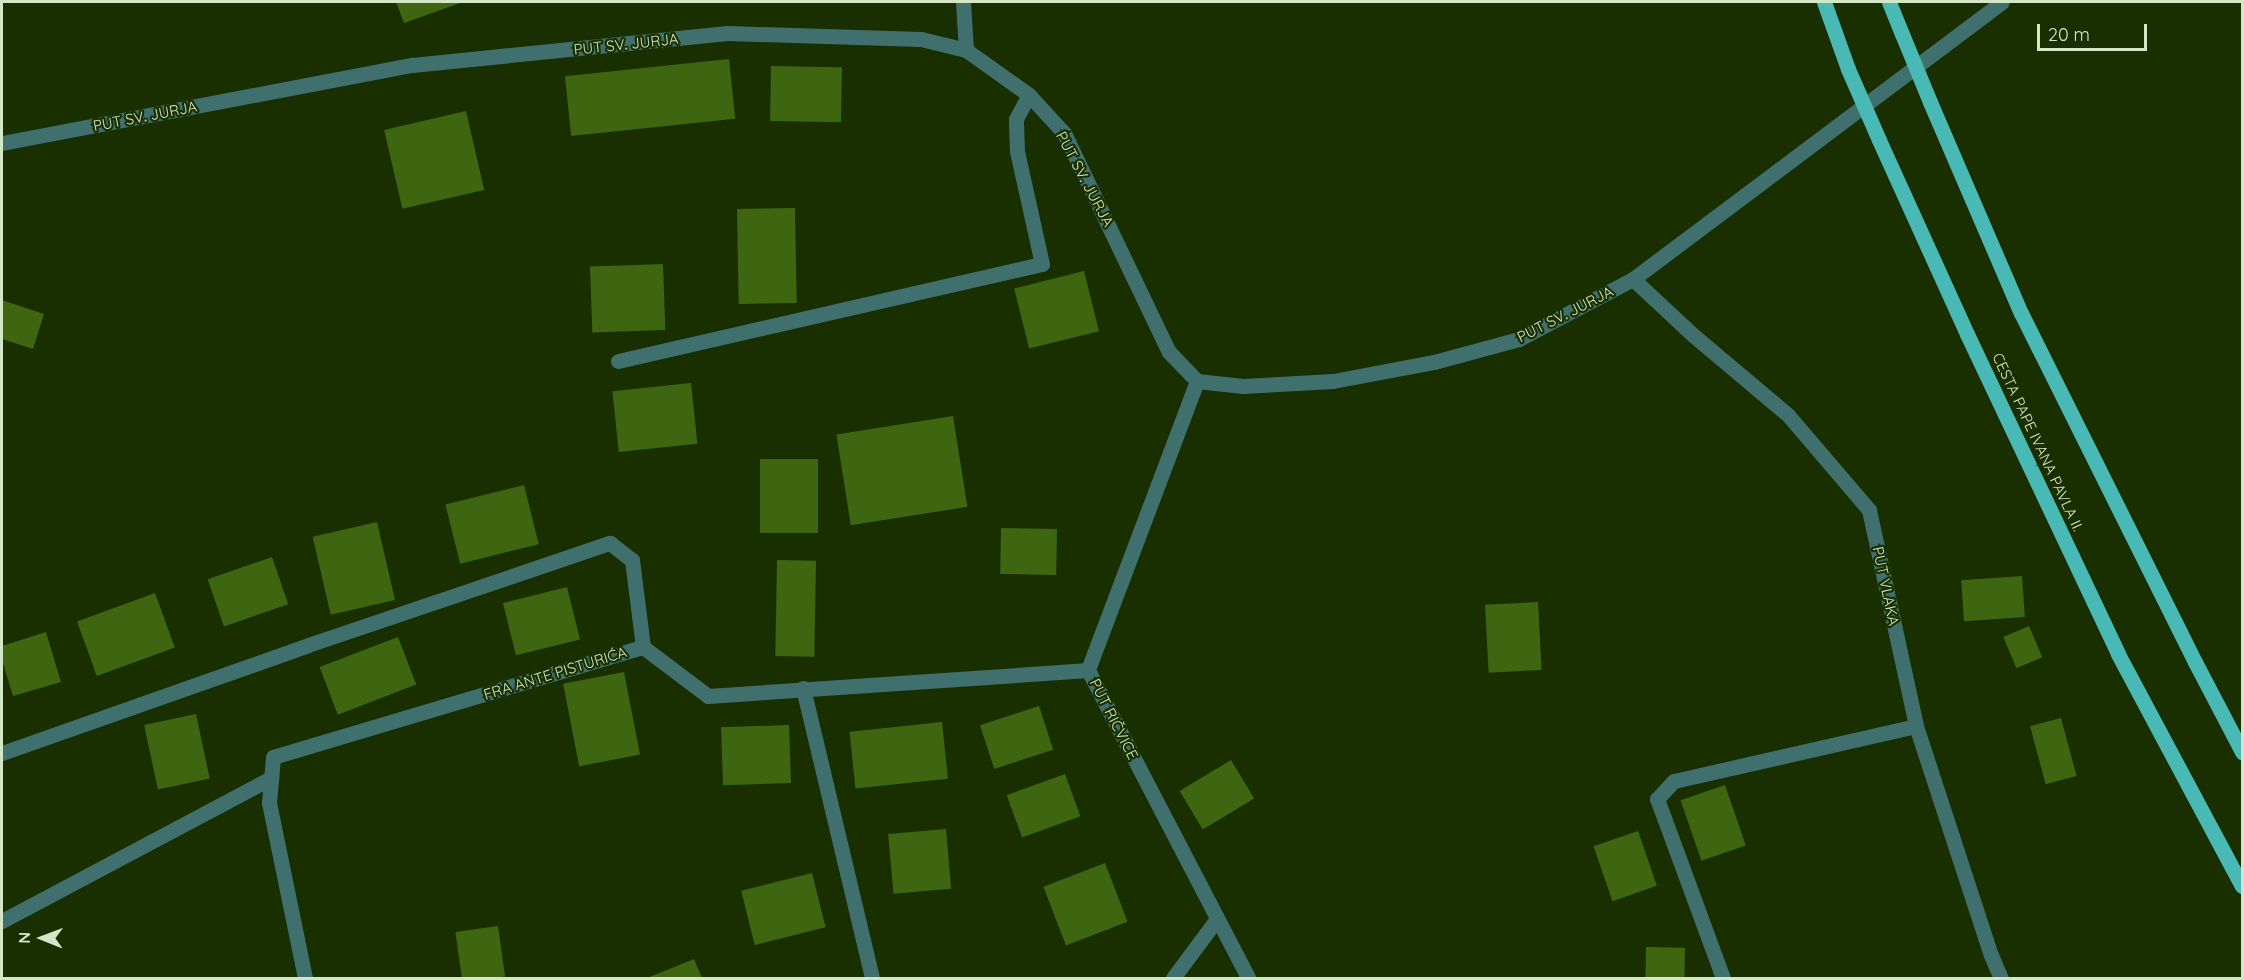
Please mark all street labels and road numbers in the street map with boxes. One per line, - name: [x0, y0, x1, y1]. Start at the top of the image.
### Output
- street label: PUT SV. JURJA: [573, 30, 679, 58]
- street label: PUT SV. JURJA: [92, 97, 198, 135]
- street label: PUT SV. JURJA: [1052, 128, 1118, 230]
- street label: PUT SV. JURJA: [1514, 282, 1616, 346]
- street label: CESTA PAPE IVANA PAVLA II.: [1989, 350, 2087, 534]
- street label: PUT VLAKA: [1869, 545, 1903, 627]
- street label: FRA ANTE PISTURIĆA: [481, 643, 629, 703]
- street label: PUT RIČVICE: [1086, 676, 1142, 762]

